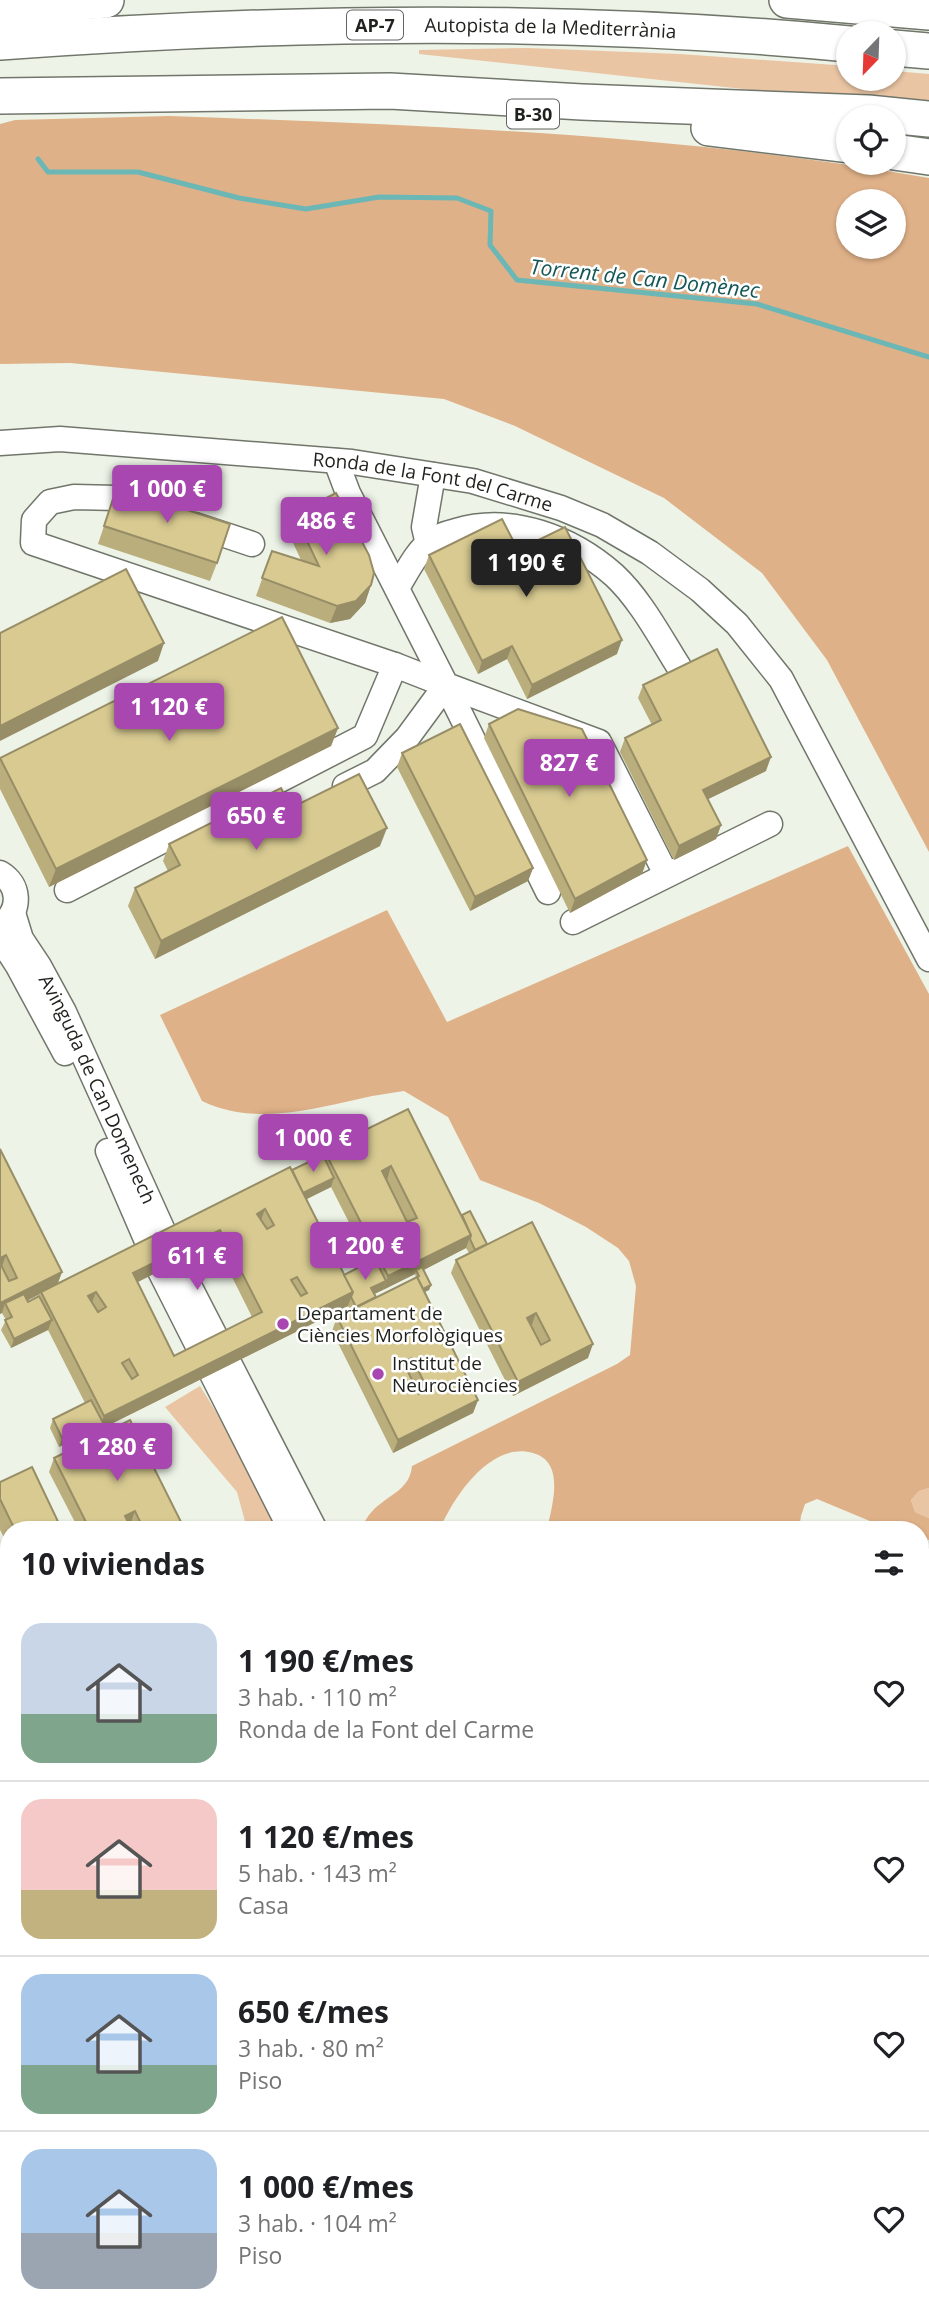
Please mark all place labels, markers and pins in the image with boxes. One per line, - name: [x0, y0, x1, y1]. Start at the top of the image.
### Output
- pin: 1 000 €: [102, 466, 232, 525]
- pin: 486 €: [277, 498, 375, 557]
- pin: 1 190 €: [461, 540, 591, 599]
- pin: 1 120 €: [104, 684, 234, 743]
- pin: 827 €: [520, 740, 618, 799]
- pin: 650 €: [207, 792, 305, 852]
- pin: 1 000 €: [248, 1114, 378, 1174]
- pin: 1 200 €: [300, 1222, 430, 1282]
- pin: 611 €: [148, 1232, 246, 1292]
- place label: Departament de Ciències Morfològiques: [297, 1300, 503, 1348]
- marker: Departament de Ciències Morfològiques: [275, 1316, 291, 1332]
- place label: Institut de Neurociències: [392, 1350, 518, 1398]
- marker: Institut de Neurociències: [370, 1366, 386, 1382]
- pin: 1 280 €: [52, 1424, 182, 1483]

